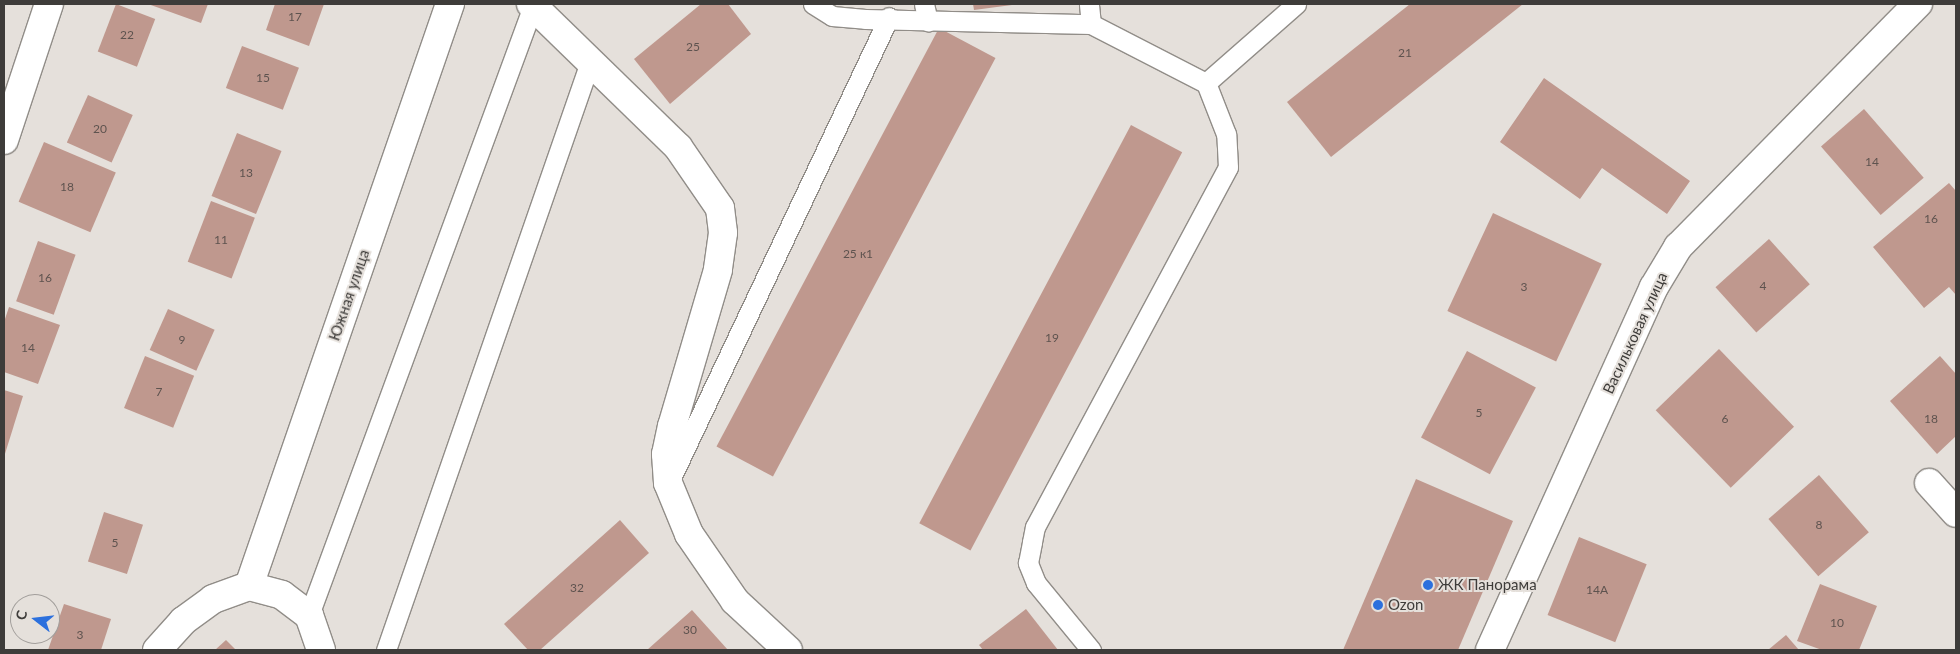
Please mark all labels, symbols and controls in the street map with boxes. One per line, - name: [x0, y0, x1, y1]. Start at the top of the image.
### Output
- house number: 17: [288, 10, 302, 24]
- house number: 22: [120, 28, 134, 42]
- house number: 25: [686, 40, 700, 54]
- house number: 21: [1398, 46, 1412, 60]
- house number: 15: [256, 71, 270, 85]
- house number: 20: [93, 122, 107, 136]
- house number: 14: [1865, 155, 1879, 169]
- house number: 13: [239, 166, 253, 180]
- house number: 18: [60, 180, 74, 194]
- house number: 16: [1924, 212, 1938, 226]
- house number: 11: [214, 233, 228, 247]
- street label: Южная улица: [325, 247, 373, 343]
- house number: 25 к1: [843, 247, 873, 261]
- street label: Васильковая улица: [1599, 269, 1671, 397]
- house number: 16: [38, 271, 52, 285]
- house number: 4: [1760, 279, 1766, 293]
- house number: 3: [1521, 280, 1527, 294]
- house number: 19: [1045, 331, 1059, 345]
- house number: 9: [179, 333, 185, 347]
- house number: 14: [21, 341, 35, 355]
- house number: 7: [156, 385, 162, 399]
- house number: 5: [1476, 406, 1482, 420]
- house number: 6: [1722, 412, 1728, 426]
- house number: 18: [1924, 412, 1938, 426]
- house number: 8: [1816, 518, 1822, 532]
- house number: 5: [112, 536, 118, 550]
- place label: ЖК Панорама: [1438, 576, 1537, 594]
- marker: ЖК Панорама: [1422, 579, 1434, 591]
- house number: 32: [570, 581, 584, 595]
- house number: 14А: [1586, 583, 1608, 597]
- north arrow: [10, 594, 60, 644]
- place label: Ozon: [1388, 596, 1423, 614]
- marker: Ozon: [1372, 599, 1384, 611]
- text: С: [12, 608, 31, 622]
- house number: 10: [1830, 616, 1844, 630]
- house number: 30: [683, 623, 697, 637]
- house number: 3: [77, 628, 83, 642]

